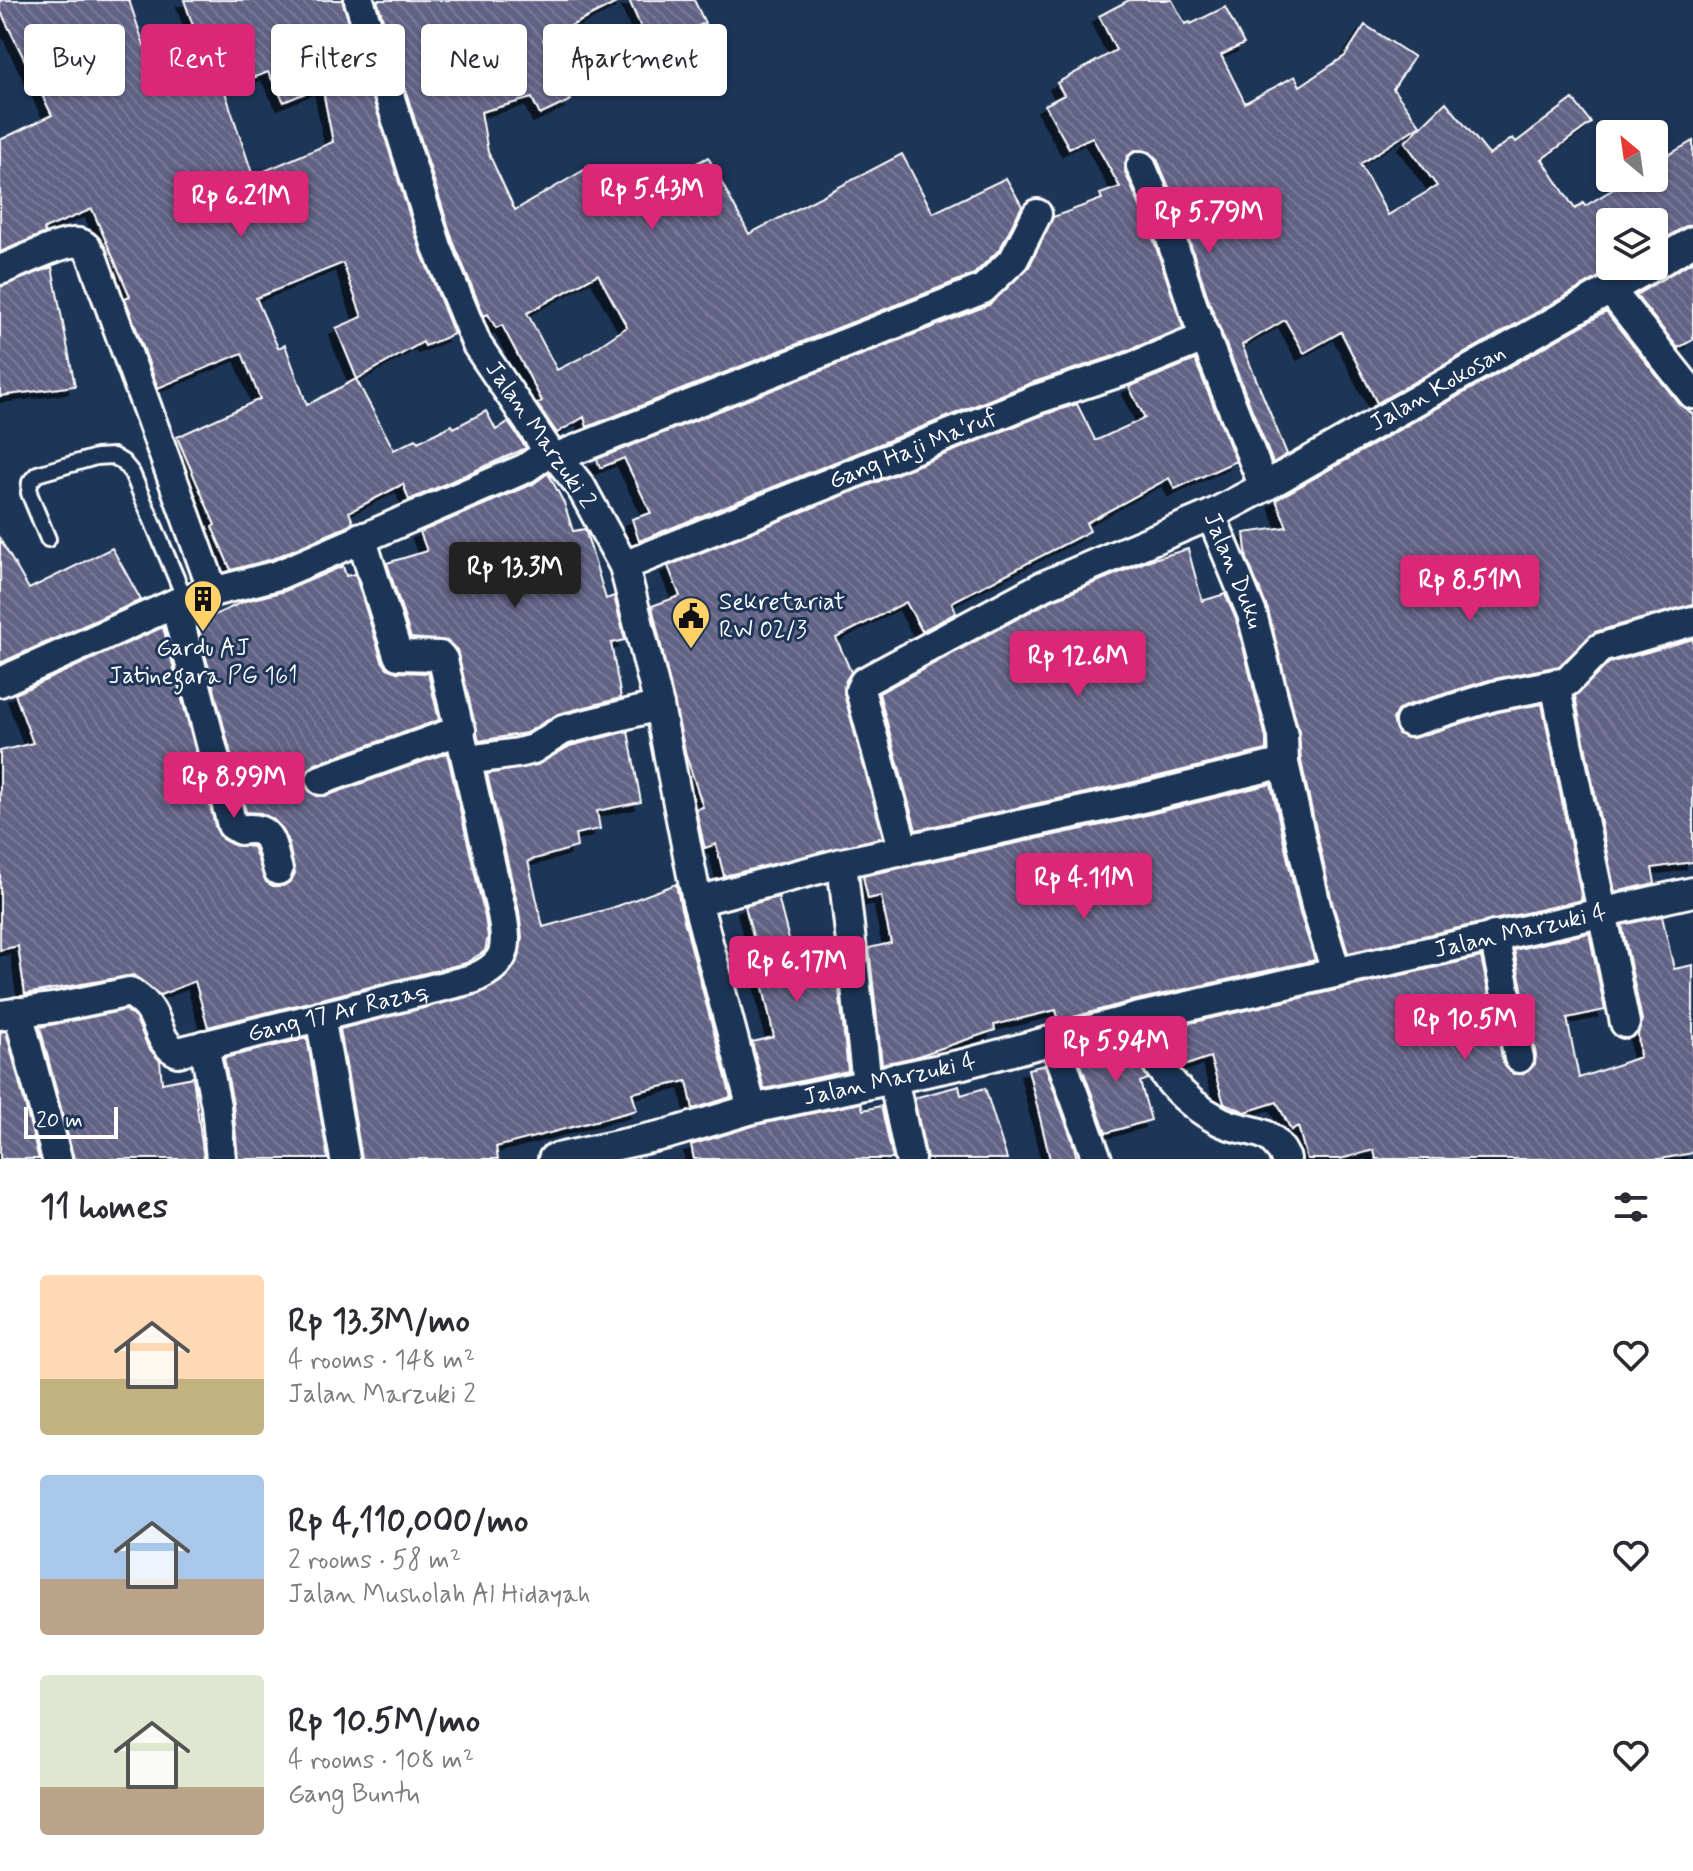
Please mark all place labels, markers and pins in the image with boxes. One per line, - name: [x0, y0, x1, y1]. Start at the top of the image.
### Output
- pin: Rp 5.43M: [569, 164, 735, 232]
- pin: Rp 6.21M: [158, 171, 324, 239]
- pin: Rp 5.79M: [1126, 187, 1292, 255]
- pin: Rp 13.3M: [432, 542, 598, 610]
- pin: Rp 8.51M: [1387, 555, 1553, 623]
- building icon: Gardu AJ Jatinegara PG 161: [182, 578, 224, 633]
- place label: Sekretariat RW 02/3: [719, 587, 845, 646]
- public building icon: Sekretariat RW 02/3: [670, 595, 712, 650]
- pin: Rp 12.6M: [995, 631, 1161, 699]
- place label: Gardu AJ Jatinegara PG 161: [108, 633, 298, 695]
- pin: Rp 8.99M: [151, 752, 317, 820]
- pin: Rp 4.11M: [1001, 853, 1167, 921]
- pin: Rp 6.17M: [714, 936, 880, 1004]
- pin: Rp 10.5M: [1382, 994, 1548, 1062]
- pin: Rp 5.94M: [1033, 1016, 1199, 1084]

